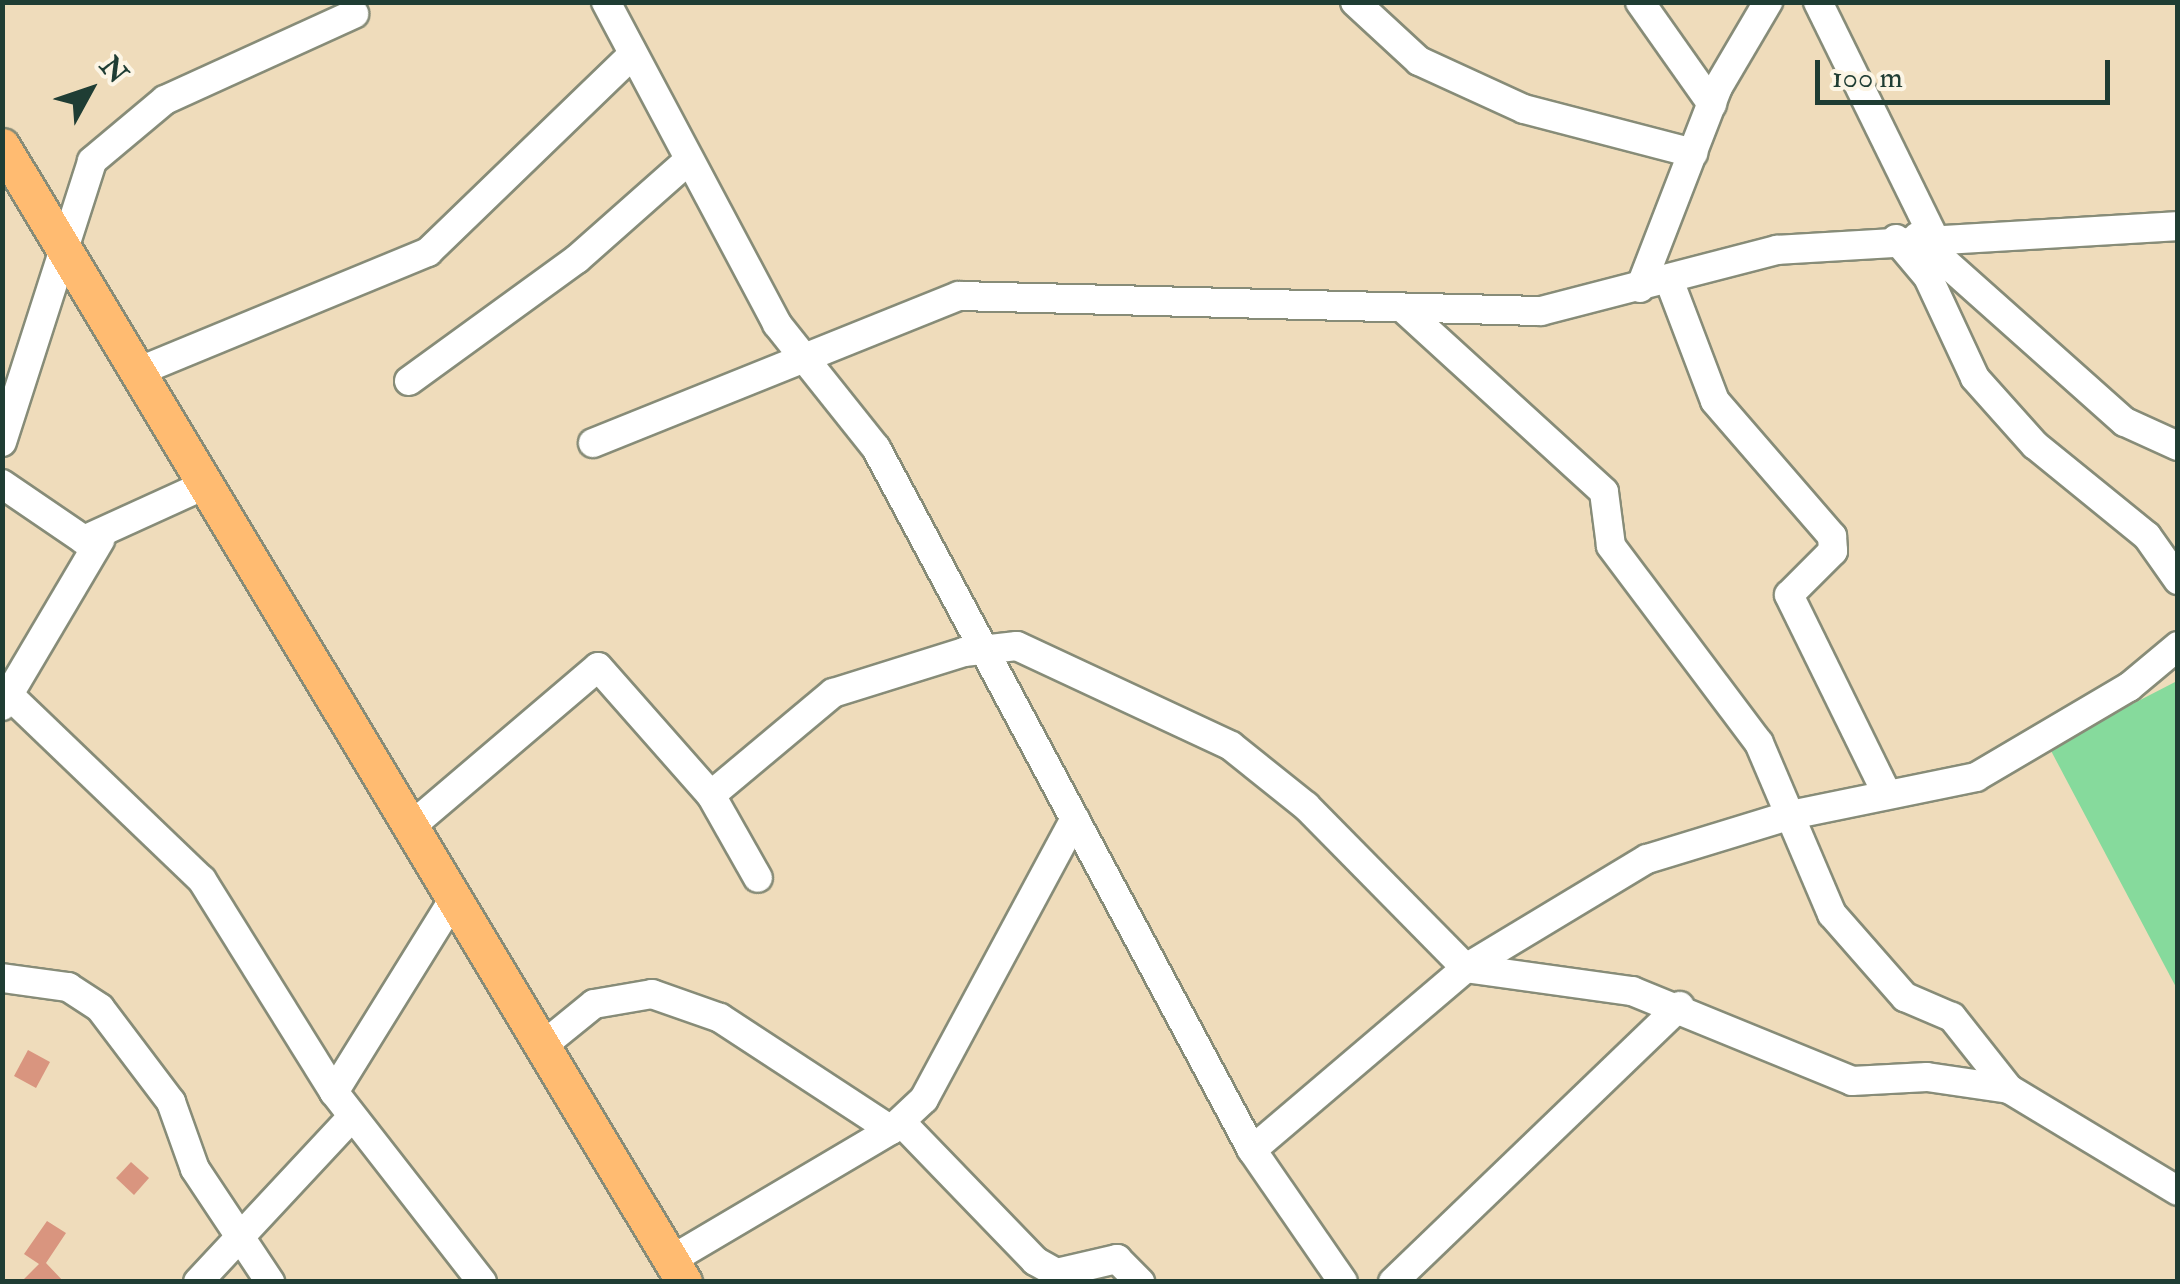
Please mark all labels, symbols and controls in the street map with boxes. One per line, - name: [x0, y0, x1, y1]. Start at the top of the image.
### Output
- north arrow: [40, 40, 140, 140]
- scale bar: [1820, 40, 2115, 102]
- text: N: [92, 50, 135, 91]
- text: 100 m: [1832, 59, 1903, 96]

